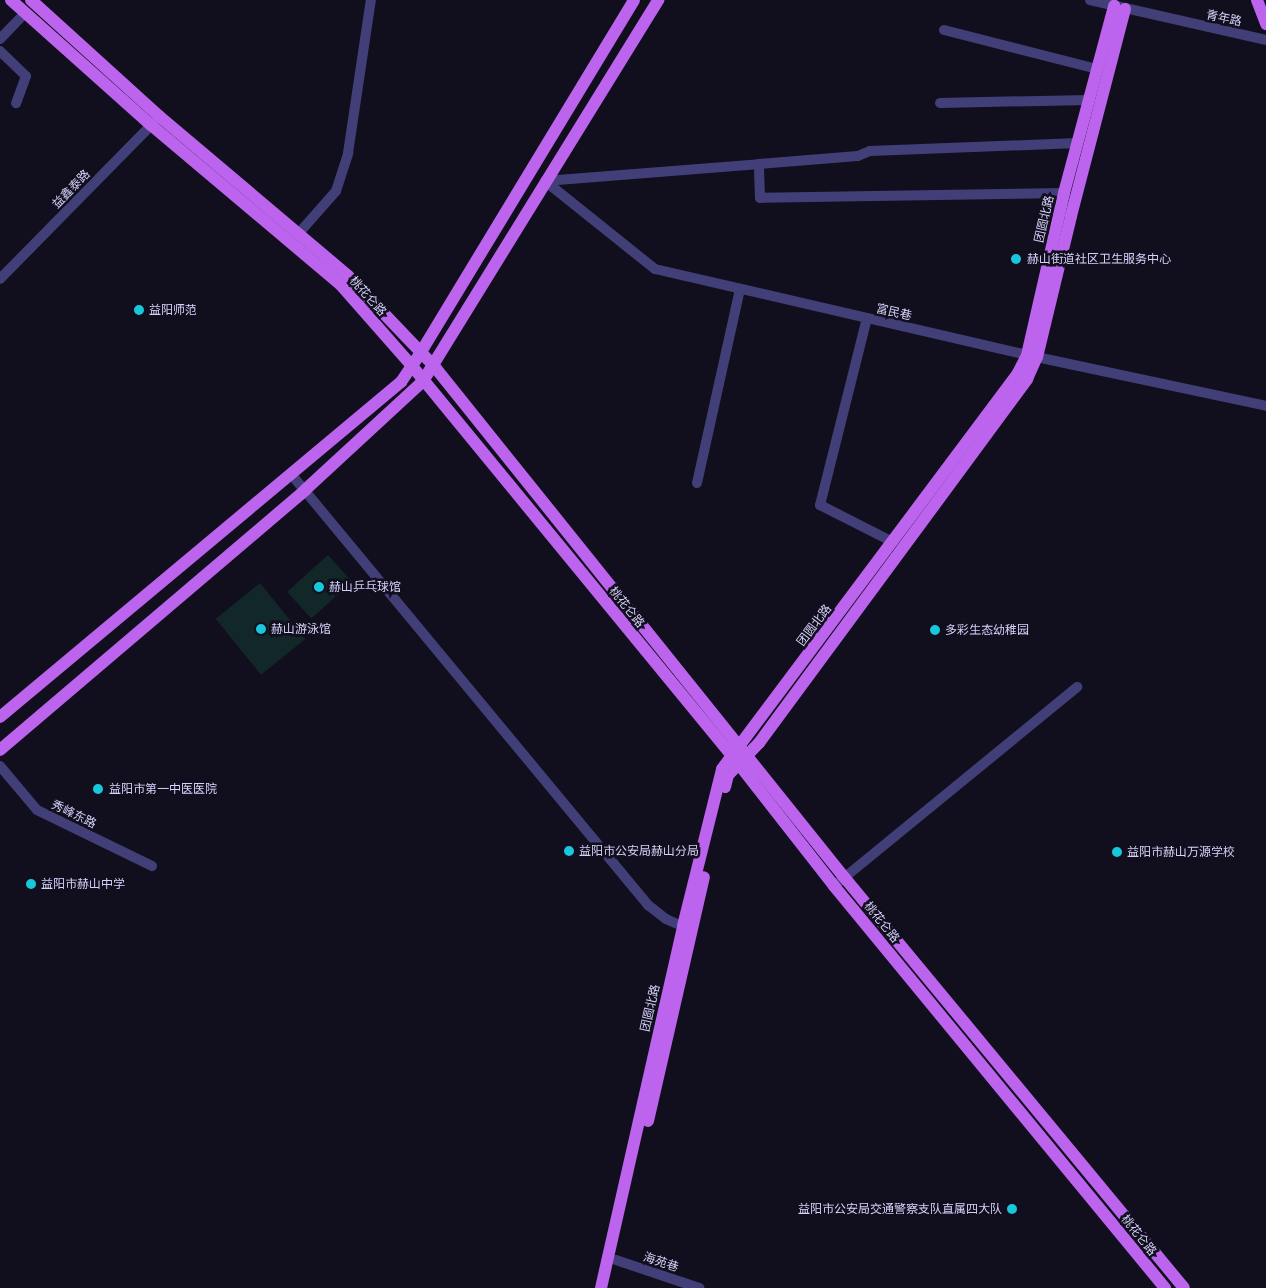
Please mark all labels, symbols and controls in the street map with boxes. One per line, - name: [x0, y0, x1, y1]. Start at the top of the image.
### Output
- street label: 青年路: [1205, 7, 1243, 29]
- street label: 益鑫泰路: [49, 167, 93, 211]
- street label: 团圆北路: [1032, 194, 1056, 244]
- marker: 赫山街道社区卫生服务中心: [1009, 252, 1023, 266]
- place label: 赫山街道社区卫生服务中心: [1027, 252, 1171, 266]
- street label: 桃花仑路: [347, 273, 389, 319]
- street label: 富民巷: [875, 301, 913, 323]
- place label: 益阳师范: [149, 303, 197, 317]
- marker: 益阳师范: [133, 304, 145, 316]
- place label: 赫山乒乓球馆: [329, 580, 401, 594]
- marker: 赫山乒乓球馆: [313, 581, 325, 593]
- street label: 桃花仑路: [606, 584, 648, 630]
- street label: 团圆北路: [794, 601, 834, 649]
- place label: 赫山游泳馆: [271, 622, 331, 636]
- marker: 赫山游泳馆: [255, 623, 267, 635]
- place label: 多彩生态幼稚园: [945, 623, 1029, 637]
- marker: 多彩生态幼稚园: [929, 624, 941, 636]
- marker: 益阳市第一中医医院: [91, 782, 105, 796]
- place label: 益阳市第一中医医院: [109, 782, 217, 796]
- street label: 秀峰东路: [49, 797, 99, 831]
- place label: 益阳市公安局赫山分局: [579, 844, 699, 858]
- marker: 益阳市公安局赫山分局: [563, 845, 575, 857]
- place label: 益阳市赫山万源学校: [1127, 845, 1235, 859]
- marker: 益阳市赫山万源学校: [1111, 846, 1123, 858]
- place label: 益阳市赫山中学: [41, 877, 125, 891]
- marker: 益阳市赫山中学: [25, 878, 37, 890]
- street label: 桃花仑路: [861, 899, 903, 945]
- street label: 团圆北路: [638, 983, 662, 1033]
- place label: 益阳市公安局交通警察支队直属四大队: [798, 1202, 1002, 1216]
- marker: 益阳市公安局交通警察支队直属四大队: [1006, 1203, 1018, 1215]
- street label: 桃花仑路: [1118, 1212, 1160, 1258]
- street label: 海苑巷: [642, 1250, 680, 1274]

